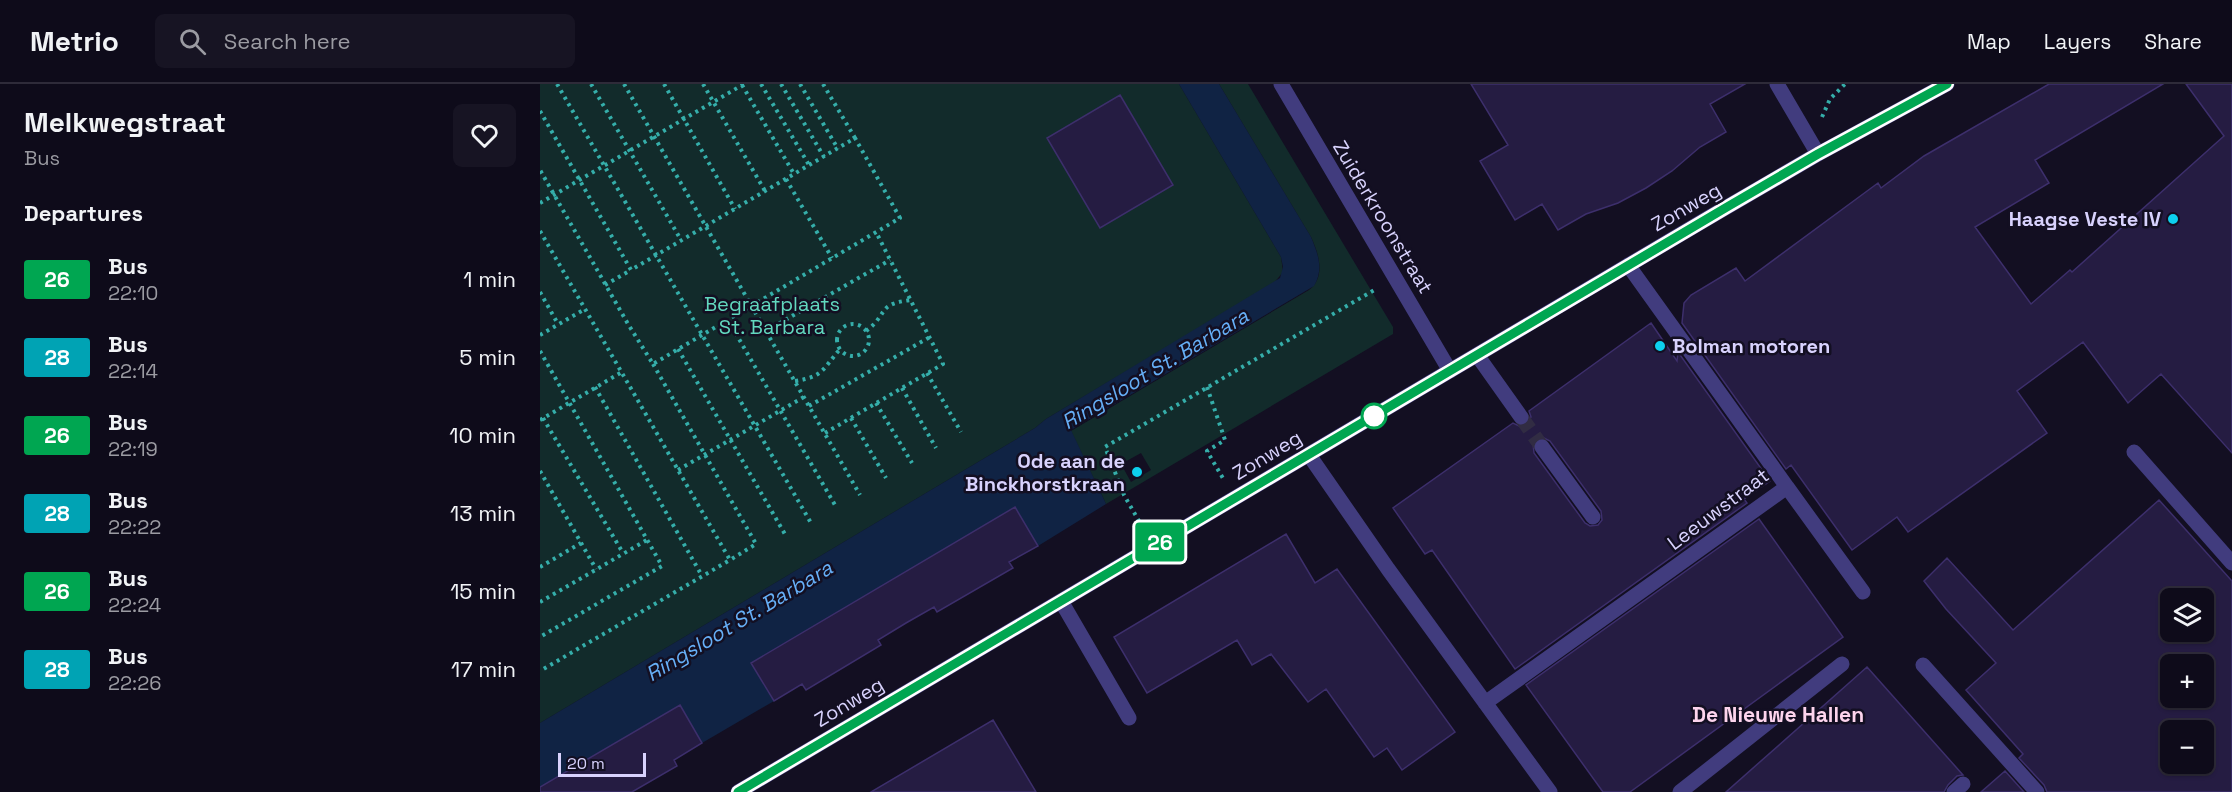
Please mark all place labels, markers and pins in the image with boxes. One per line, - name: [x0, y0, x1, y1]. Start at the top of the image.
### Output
- place label: Haagse Veste IV: [2009, 206, 2161, 232]
- marker: Haagse Veste IV: [2166, 212, 2180, 226]
- place label: Bolman motoren: [1672, 333, 1830, 359]
- marker: Bolman motoren: [1653, 339, 1667, 353]
- unlabelled marker: [1361, 403, 1387, 429]
- place label: Ode aan de Binckhorstkraan: [965, 448, 1125, 497]
- marker: Ode aan de Binckhorstkraan: [1130, 465, 1144, 479]

